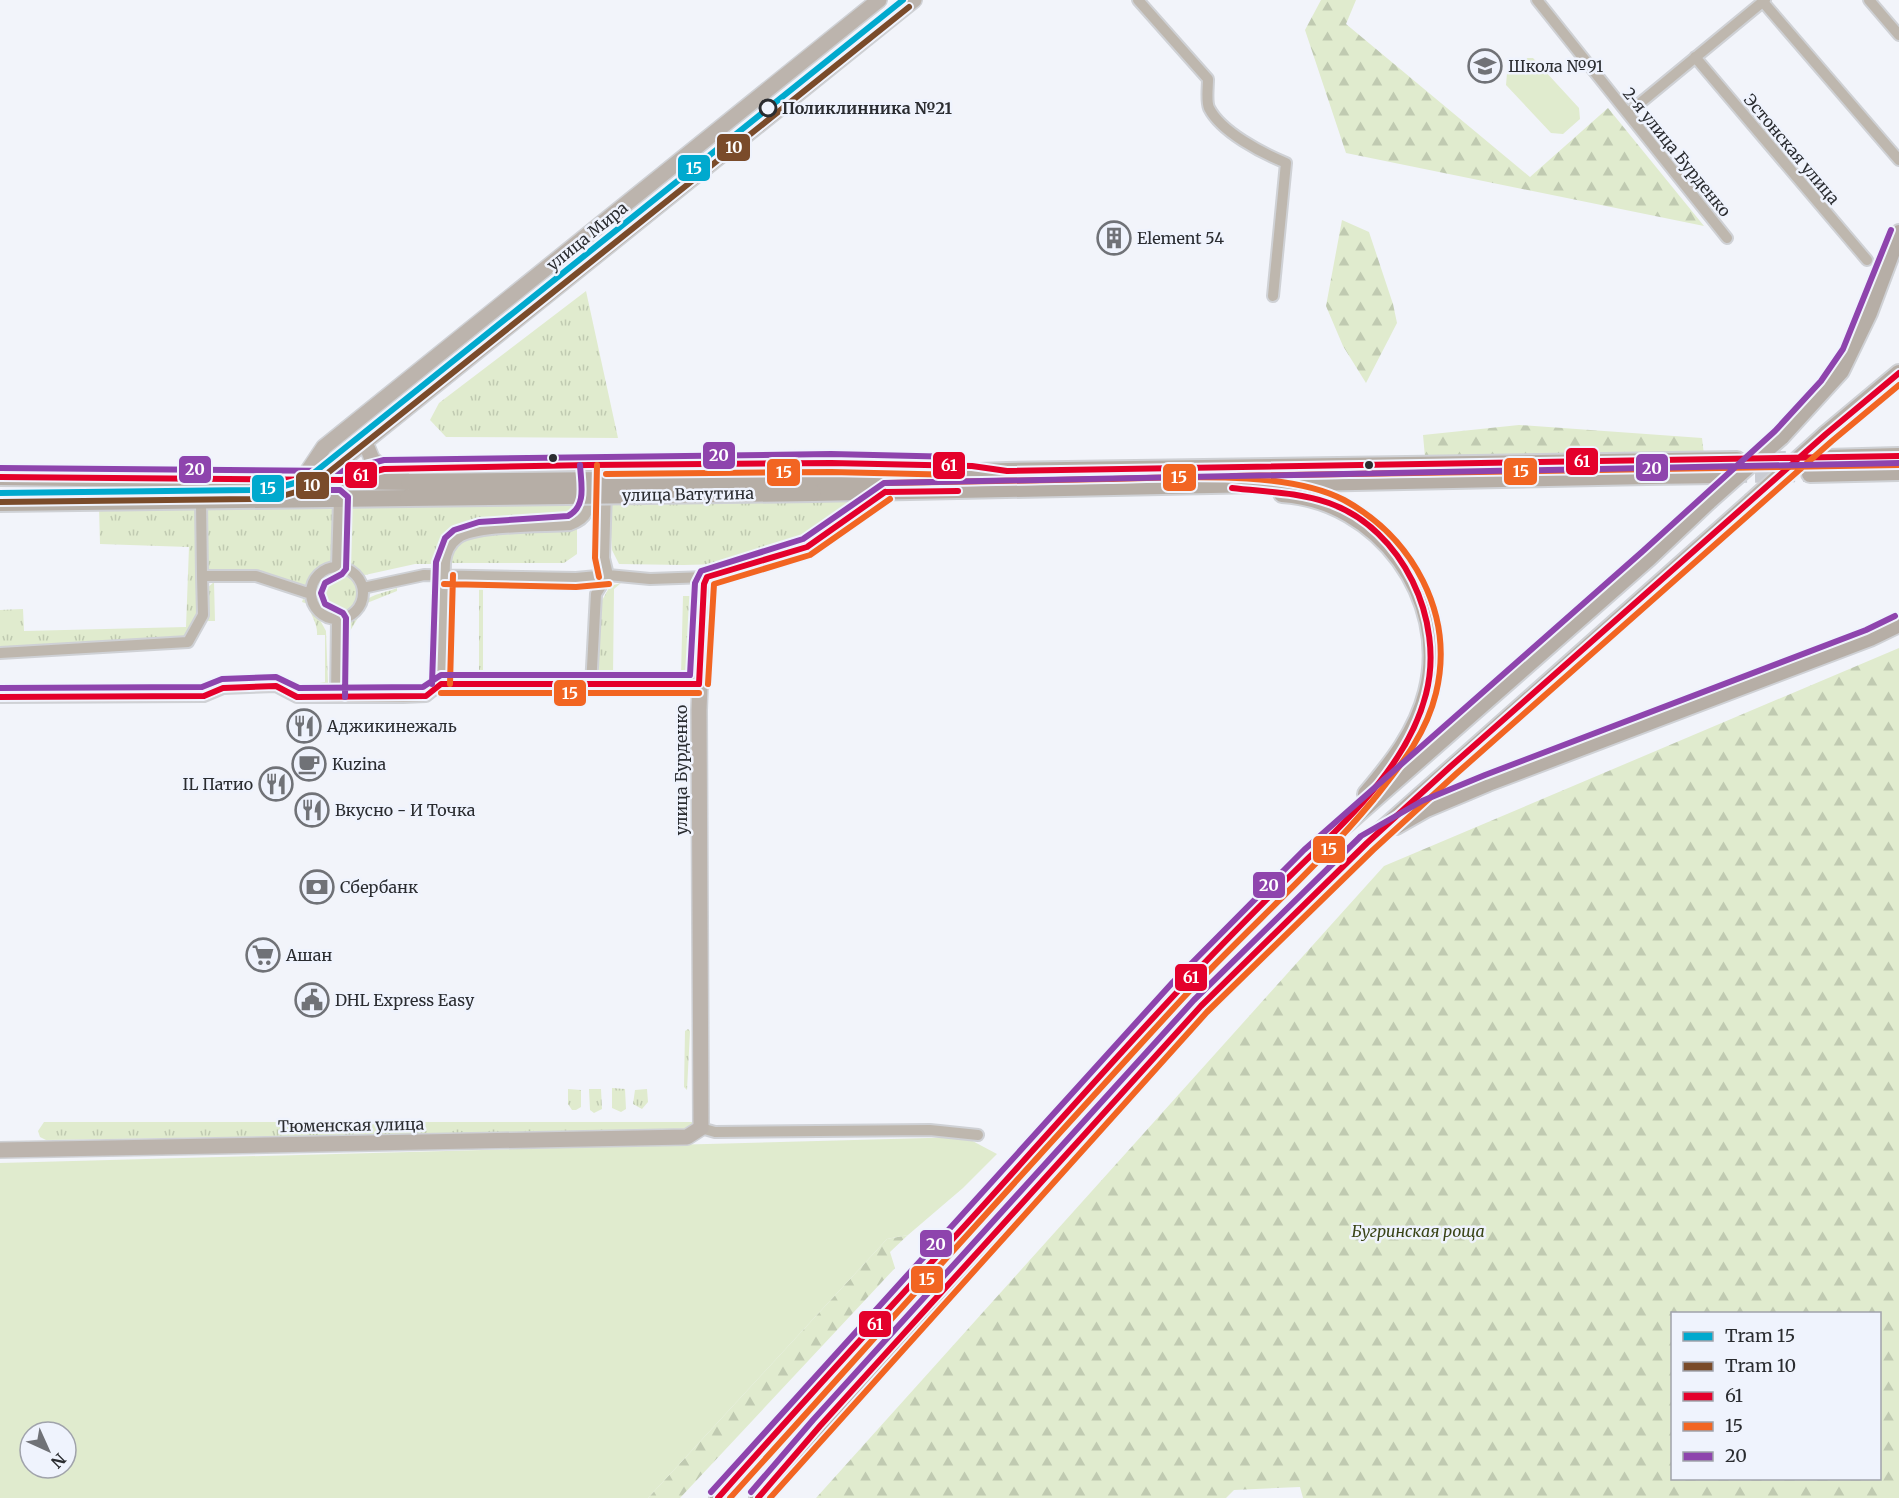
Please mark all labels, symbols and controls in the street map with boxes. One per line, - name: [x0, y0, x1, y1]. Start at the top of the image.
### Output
- school or university icon: Школа №91: [1467, 48, 1503, 84]
- place label: Школа №91: [1508, 56, 1603, 76]
- street label: 2-я улица Бурденко: [1619, 83, 1735, 221]
- street label: Эстонская улица: [1740, 90, 1844, 209]
- place label: Поликлинника №21: [782, 98, 952, 118]
- marker: Поликлинника №21: [759, 99, 777, 117]
- line badge: 10: [716, 133, 751, 162]
- text: 10: [725, 137, 743, 157]
- line badge: 15: [677, 154, 711, 182]
- text: 15: [686, 158, 702, 178]
- street label: улица Мира: [543, 197, 632, 275]
- building icon: Element 54: [1096, 220, 1132, 256]
- place label: Element 54: [1137, 228, 1224, 248]
- line badge: 20: [702, 441, 736, 470]
- text: 20: [709, 445, 729, 465]
- line badge: 61: [1565, 447, 1599, 476]
- line badge: 61: [932, 451, 966, 480]
- text: 61: [1574, 451, 1591, 471]
- unlabelled marker: [547, 452, 559, 464]
- line badge: 20: [1635, 453, 1669, 482]
- line badge: 20: [178, 455, 212, 484]
- text: 61: [941, 455, 958, 475]
- line badge: 15: [1503, 457, 1538, 486]
- line badge: 15: [766, 458, 801, 487]
- text: 20: [1642, 458, 1662, 478]
- text: 20: [185, 459, 205, 479]
- unlabelled marker: [1363, 459, 1375, 471]
- line badge: 61: [344, 461, 378, 489]
- text: 15: [1513, 461, 1529, 481]
- text: 15: [776, 462, 792, 482]
- line badge: 15: [1162, 463, 1197, 492]
- text: 61: [353, 465, 370, 485]
- text: 15: [1171, 467, 1187, 487]
- line badge: 10: [295, 471, 330, 500]
- line badge: 15: [251, 474, 285, 503]
- text: 10: [303, 475, 321, 495]
- text: 15: [260, 478, 276, 498]
- street label: улица Ватутина: [622, 483, 755, 505]
- line badge: 15: [553, 679, 587, 707]
- text: 15: [562, 683, 578, 703]
- street label: улица Бурденко: [671, 705, 691, 835]
- restaurant icon: Аджикинежаль: [286, 708, 322, 744]
- place label: Аджикинежаль: [326, 716, 457, 736]
- cafe icon: Kuzina: [291, 746, 327, 782]
- place label: Kuzina: [332, 754, 387, 774]
- restaurant icon: IL Патио: [258, 766, 294, 802]
- place label: IL Патио: [183, 774, 253, 794]
- restaurant icon: Вкусно - И Точка: [294, 792, 330, 828]
- place label: Вкусно - И Точка: [335, 800, 476, 820]
- line badge: 15: [1312, 835, 1346, 864]
- text: 15: [1321, 839, 1337, 859]
- bank icon: Сбербанк: [299, 869, 335, 905]
- line badge: 20: [1252, 871, 1286, 899]
- text: 20: [1259, 875, 1279, 895]
- place label: Сбербанк: [340, 877, 418, 897]
- supermarket icon: Ашан: [245, 937, 281, 973]
- place label: Ашан: [285, 945, 332, 965]
- line badge: 61: [1174, 963, 1208, 992]
- text: 61: [1183, 967, 1200, 987]
- public building icon: DHL Express Easy: [294, 982, 330, 1018]
- place label: DHL Express Easy: [335, 990, 475, 1010]
- street label: Тюменская улица: [278, 1114, 425, 1136]
- park label: Бугринская роща: [1351, 1221, 1485, 1241]
- line badge: 20: [919, 1229, 953, 1258]
- text: 20: [926, 1234, 946, 1254]
- line badge: 15: [910, 1265, 944, 1294]
- text: 15: [919, 1269, 935, 1289]
- line badge: 61: [858, 1310, 892, 1338]
- legend: [1671, 1312, 1881, 1480]
- text: 61: [867, 1314, 884, 1334]
- text: Tram 15: [1725, 1324, 1795, 1347]
- text: Tram 10: [1725, 1354, 1796, 1377]
- text: 61: [1725, 1384, 1743, 1407]
- text: 15: [1725, 1414, 1743, 1437]
- north arrow: [18, 1420, 78, 1480]
- text: 20: [1725, 1444, 1747, 1467]
- text: N: [47, 1449, 70, 1472]

